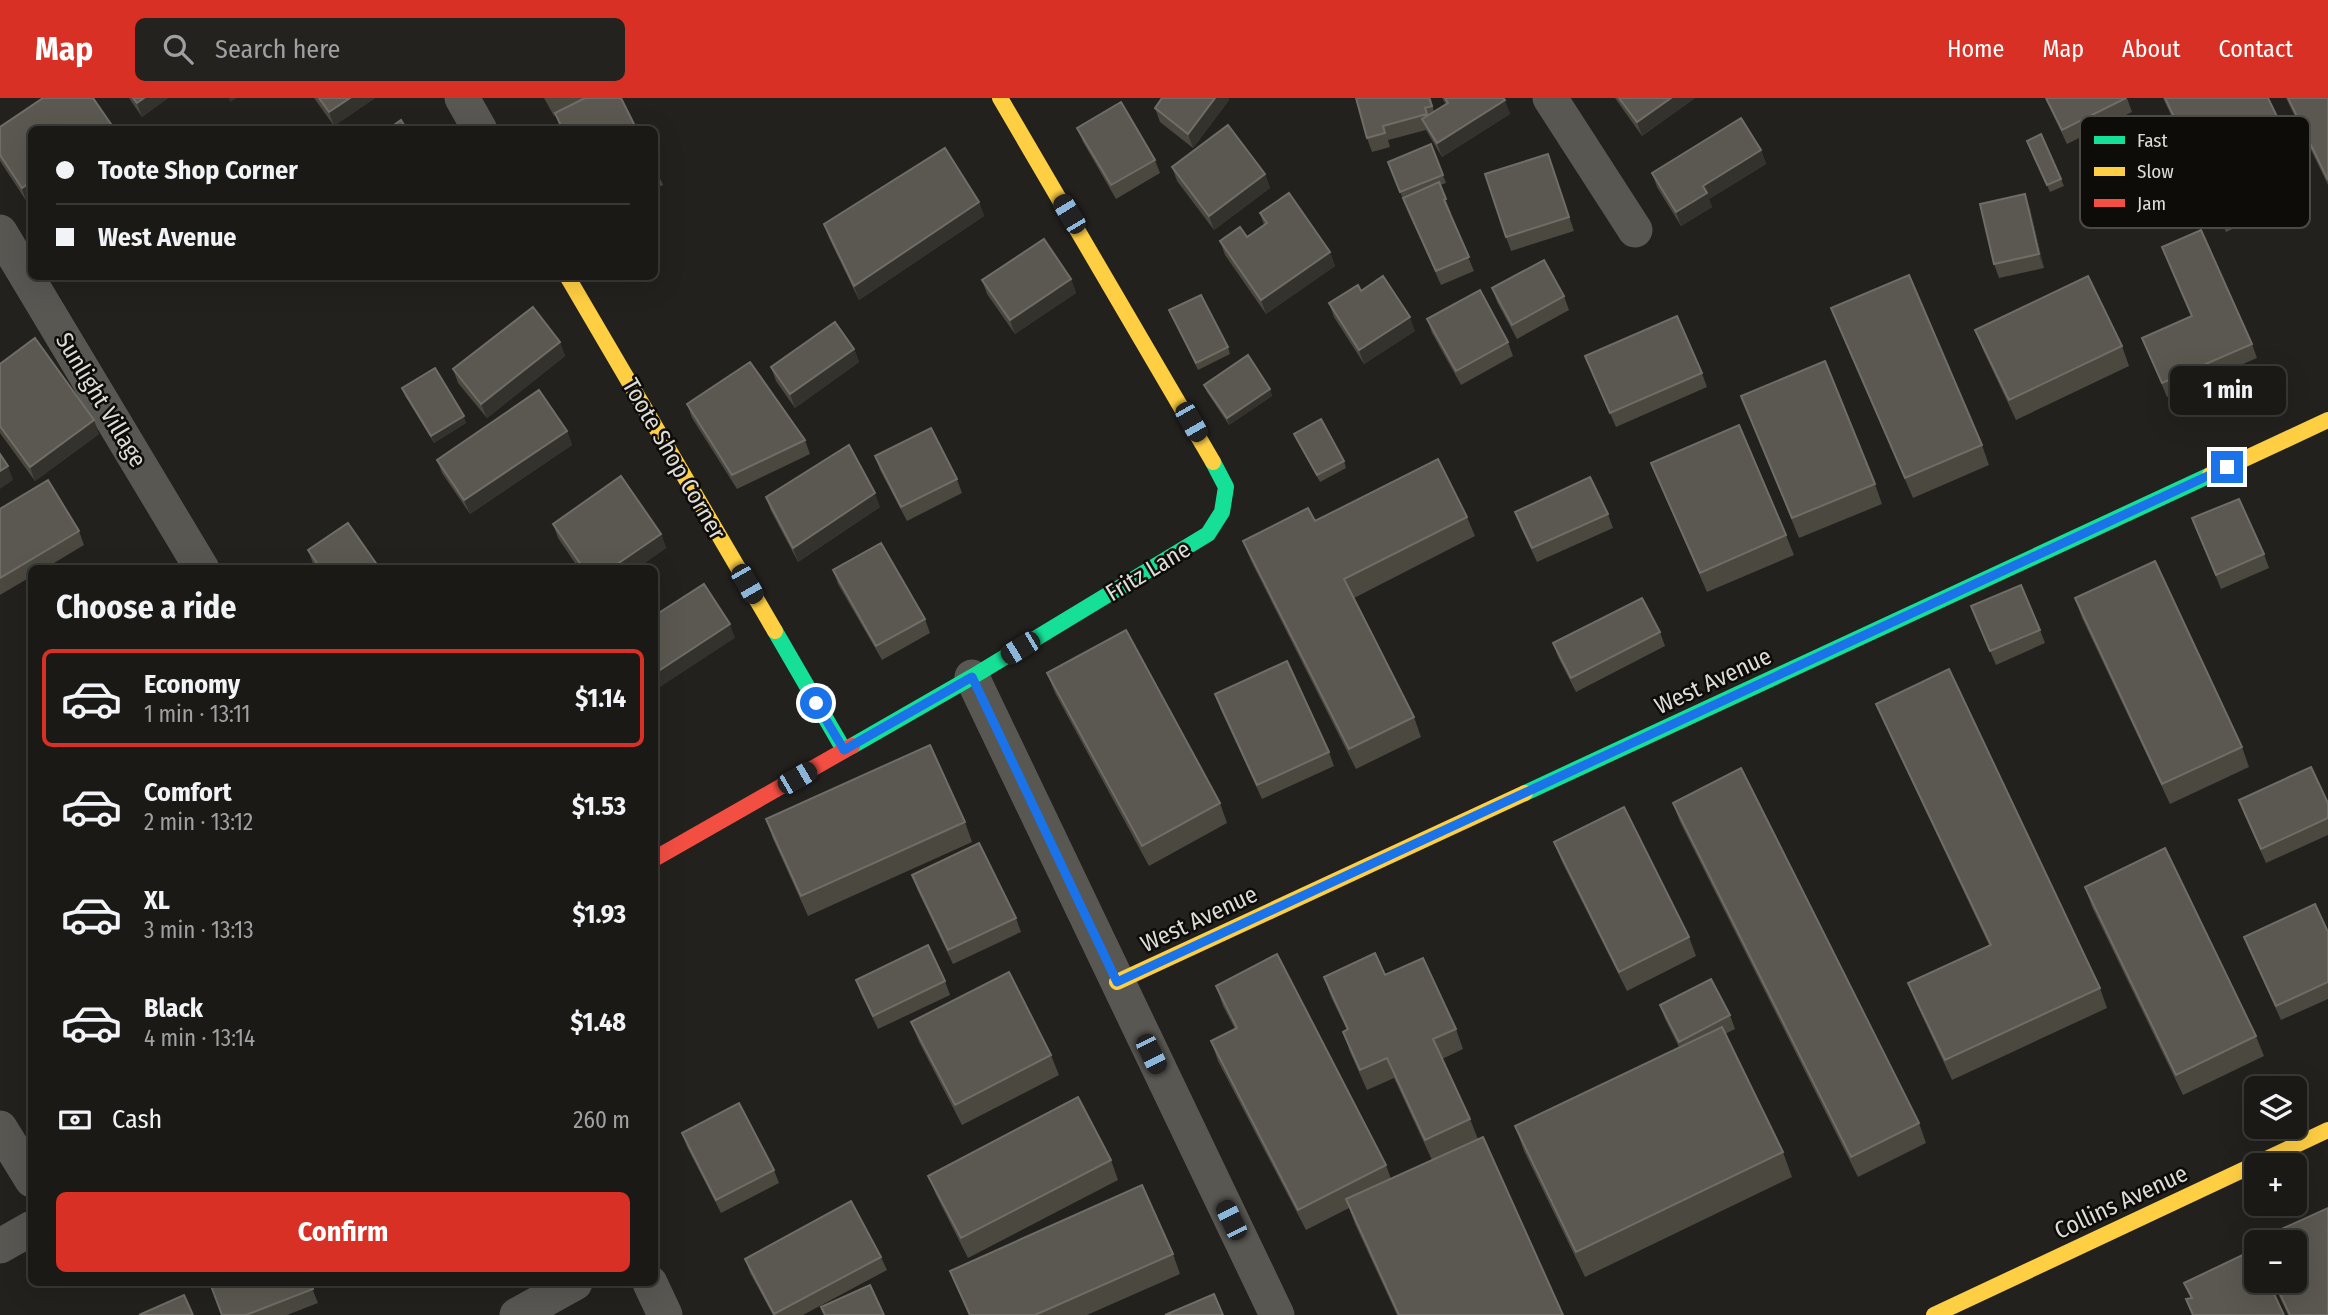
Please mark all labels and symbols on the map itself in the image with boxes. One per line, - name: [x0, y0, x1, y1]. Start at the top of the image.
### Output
- legend: [2080, 116, 2310, 228]
- text: Fast: [2137, 129, 2168, 152]
- text: Slow: [2137, 160, 2174, 183]
- car: [1050, 191, 1089, 237]
- text: Jam: [2137, 192, 2166, 215]
- street label: Sunlight Village: [50, 328, 152, 472]
- callout: 1 min: [2169, 366, 2285, 414]
- street label: Toote Shop Corner: [617, 374, 732, 545]
- car: [1172, 399, 1211, 445]
- route end: [2211, 451, 2243, 483]
- street label: Fritz Lane: [1101, 535, 1195, 607]
- car: [728, 561, 767, 607]
- car: [997, 628, 1044, 668]
- street label: West Avenue: [1650, 642, 1776, 720]
- route start: [800, 687, 832, 719]
- car: [774, 758, 821, 798]
- street label: West Avenue: [1136, 880, 1262, 958]
- car: [1133, 1031, 1170, 1077]
- street label: Collins Avenue: [2050, 1159, 2192, 1245]
- car: [1213, 1197, 1250, 1243]

